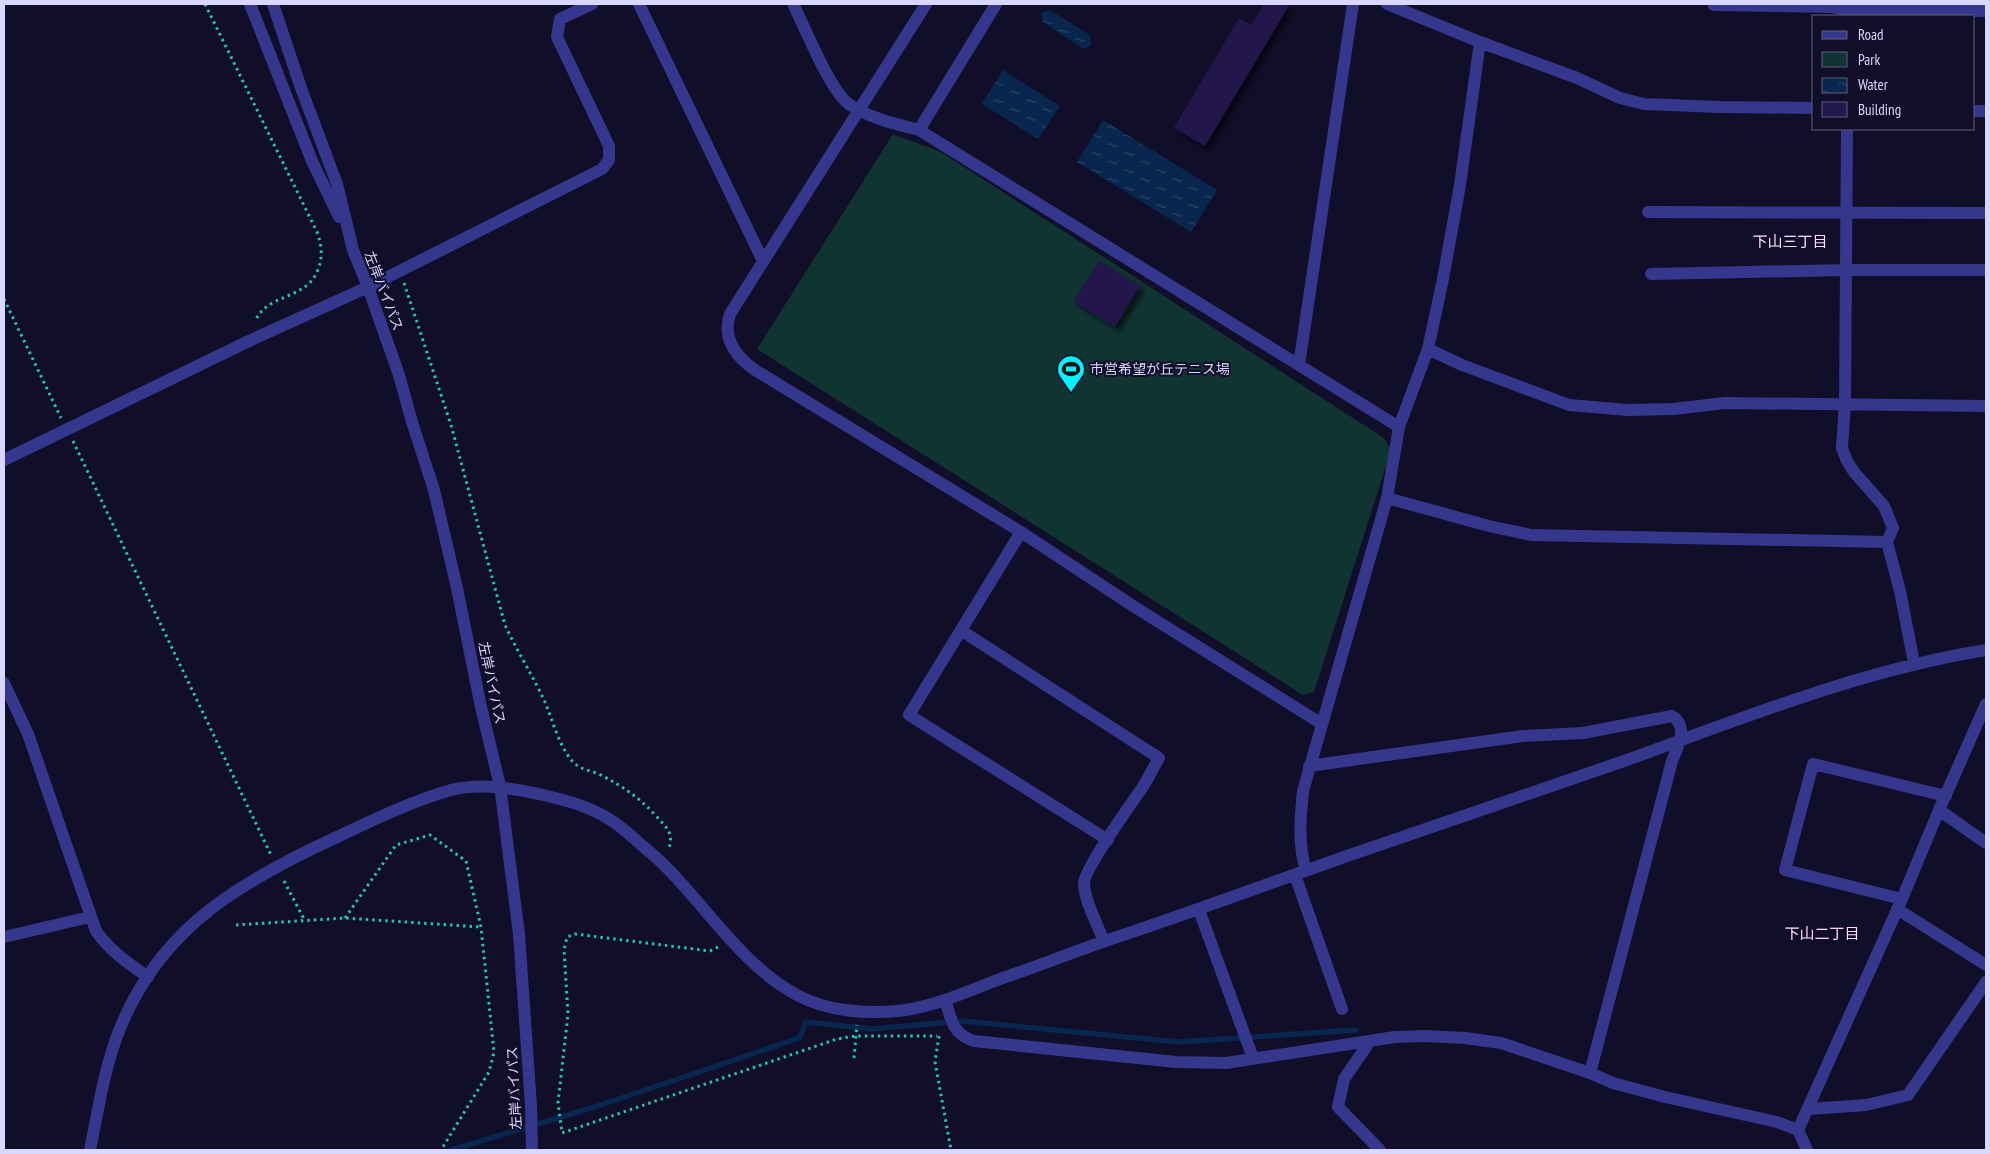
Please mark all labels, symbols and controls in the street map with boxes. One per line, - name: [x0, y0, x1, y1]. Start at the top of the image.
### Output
- legend: [1812, 15, 1975, 130]
- text: Road: [1858, 25, 1884, 44]
- text: Park: [1858, 50, 1880, 69]
- text: Water: [1858, 75, 1889, 94]
- text: Building: [1858, 100, 1901, 119]
- district label: 下山三丁目: [1752, 232, 1828, 251]
- street label: 左岸バイパス: [361, 249, 407, 333]
- sports icon: 市営希望が丘テニス場: [1056, 354, 1086, 393]
- place label: 市営希望が丘テニス場: [1090, 360, 1230, 378]
- street label: 左岸バイパス: [474, 640, 510, 726]
- district label: 下山二丁目: [1784, 924, 1860, 943]
- street label: 左岸バイパス: [503, 1046, 525, 1130]

